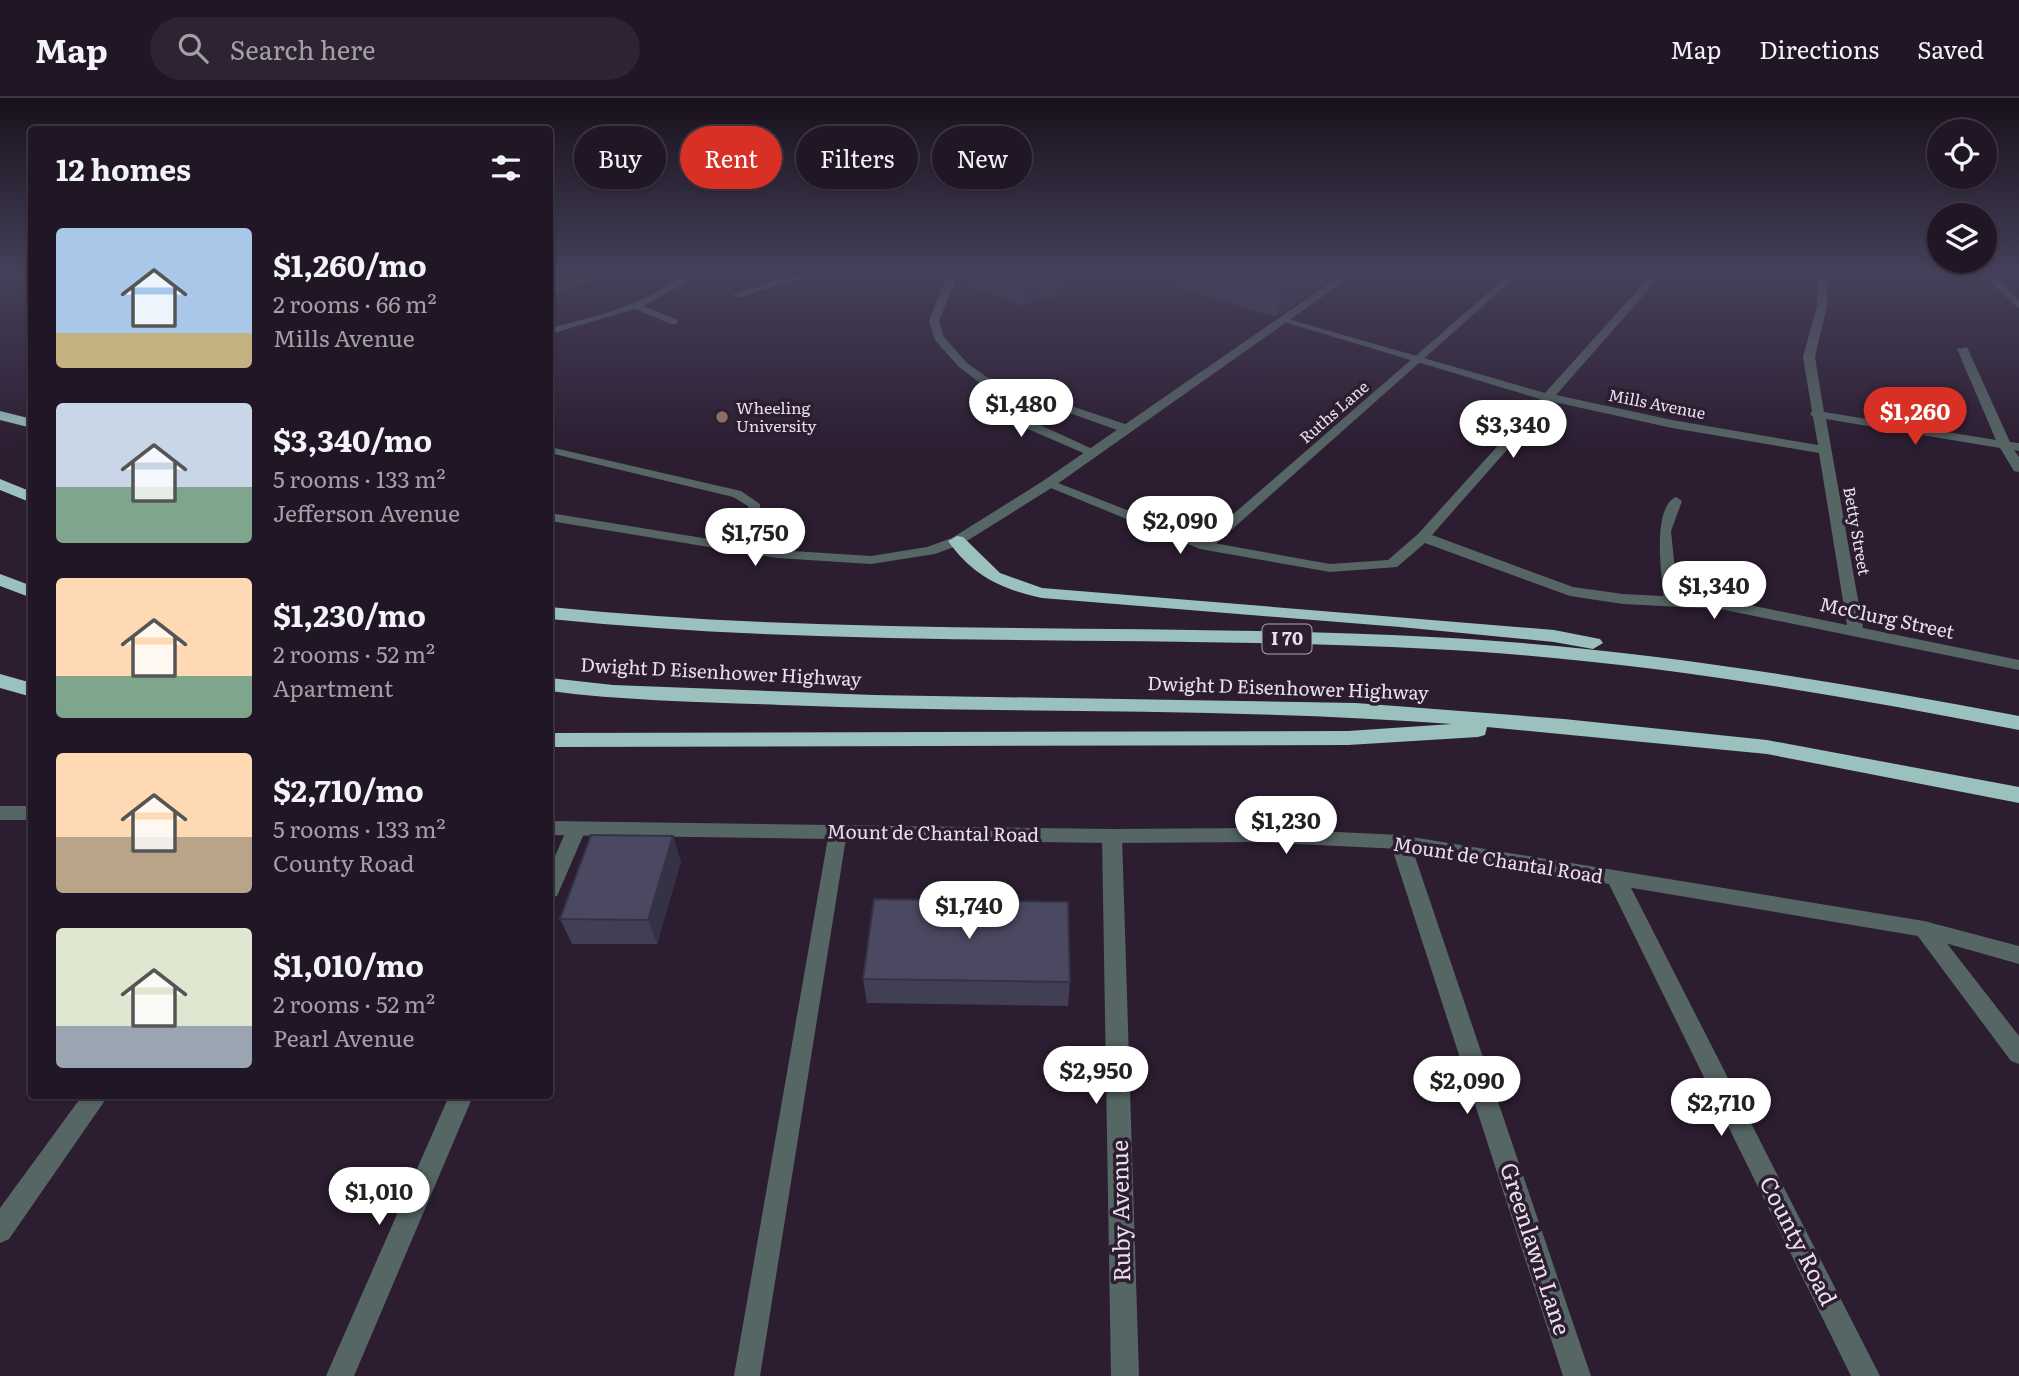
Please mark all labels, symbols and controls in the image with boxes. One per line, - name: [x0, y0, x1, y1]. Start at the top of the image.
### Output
- search box: [150, 17, 640, 80]
- text: Map: [35, 24, 108, 73]
- icon: search: [174, 29, 212, 67]
- text: Search here: [230, 29, 376, 68]
- text: Map: [1670, 31, 1721, 66]
- text: Directions: [1759, 31, 1879, 66]
- text: Saved: [1917, 31, 1984, 66]
- map controls: [1927, 119, 1997, 273]
- button: locate: [1927, 119, 1997, 189]
- chip: Buy: [574, 126, 666, 189]
- chip: Rent: [680, 126, 782, 189]
- chip: Filters: [796, 126, 918, 189]
- chip: New: [932, 126, 1032, 189]
- text: 12 homes: [56, 146, 191, 190]
- icon: filters: [487, 149, 525, 187]
- button: layers: [1927, 203, 1997, 273]
- text: $1,260/mo: [273, 242, 427, 286]
- icon: home: [112, 256, 196, 340]
- text: 2 rooms · 66 m²: [273, 286, 437, 320]
- text: Mills Avenue: [273, 320, 415, 354]
- street label: Ruths Lane: [1293, 374, 1373, 448]
- pin: $1,480: [964, 380, 1078, 439]
- street label: Mills Avenue: [1607, 382, 1708, 424]
- text: $1,480: [985, 385, 1057, 419]
- pin: $1,260: [1858, 388, 1972, 447]
- text: $1,260: [1880, 393, 1950, 427]
- place label: Wheeling University: [736, 395, 817, 437]
- pin: $3,340: [1456, 400, 1570, 460]
- text: $3,340: [1476, 406, 1550, 440]
- marker: Wheeling University: [714, 409, 730, 425]
- text: $3,340/mo: [273, 417, 432, 461]
- icon: home: [112, 431, 196, 515]
- text: 5 rooms · 133 m²: [273, 461, 446, 495]
- street label: Betty Street: [1838, 485, 1878, 578]
- text: Jefferson Avenue: [273, 495, 460, 529]
- pin: $2,090: [1123, 496, 1237, 556]
- text: $2,090: [1142, 502, 1218, 536]
- pin: $1,750: [698, 508, 812, 568]
- text: $1,750: [721, 514, 789, 548]
- pin: $1,340: [1657, 561, 1771, 621]
- text: $1,340: [1678, 567, 1750, 601]
- street label: McClurg Street: [1817, 589, 1957, 645]
- text: $1,230/mo: [273, 592, 426, 636]
- icon: home: [112, 606, 196, 690]
- road number: I 70: [1262, 624, 1312, 654]
- text: 2 rooms · 52 m²: [273, 636, 435, 670]
- street label: Dwight D Eisenhower Highway: [580, 650, 862, 692]
- street label: Dwight D Eisenhower Highway: [1147, 668, 1429, 706]
- text: Apartment: [273, 670, 393, 704]
- text: $2,710/mo: [273, 767, 424, 811]
- icon: home: [112, 781, 196, 865]
- pin: $1,230: [1229, 796, 1343, 856]
- text: $1,230: [1251, 802, 1321, 836]
- text: 5 rooms · 133 m²: [273, 811, 446, 845]
- street label: Mount de Chantal Road: [827, 816, 1040, 848]
- street label: Mount de Chantal Road: [1391, 829, 1605, 889]
- text: County Road: [273, 845, 414, 879]
- pin: $1,740: [912, 882, 1026, 941]
- text: $1,740: [935, 887, 1003, 921]
- text: $1,010/mo: [273, 942, 424, 986]
- icon: home: [112, 956, 196, 1040]
- text: 2 rooms · 52 m²: [273, 986, 435, 1020]
- text: Pearl Avenue: [273, 1020, 414, 1054]
- pin: $2,950: [1039, 1046, 1153, 1106]
- text: $2,950: [1059, 1052, 1133, 1086]
- pin: $2,090: [1410, 1056, 1524, 1116]
- text: $2,090: [1429, 1062, 1505, 1096]
- pin: $2,710: [1664, 1079, 1778, 1138]
- text: $2,710: [1687, 1084, 1755, 1118]
- street label: Ruby Avenue: [1101, 1140, 1137, 1282]
- street label: Greenlawn Lane: [1493, 1158, 1581, 1339]
- pin: $1,010: [322, 1168, 436, 1227]
- street label: County Road: [1753, 1169, 1847, 1311]
- text: $1,010: [345, 1173, 413, 1207]

